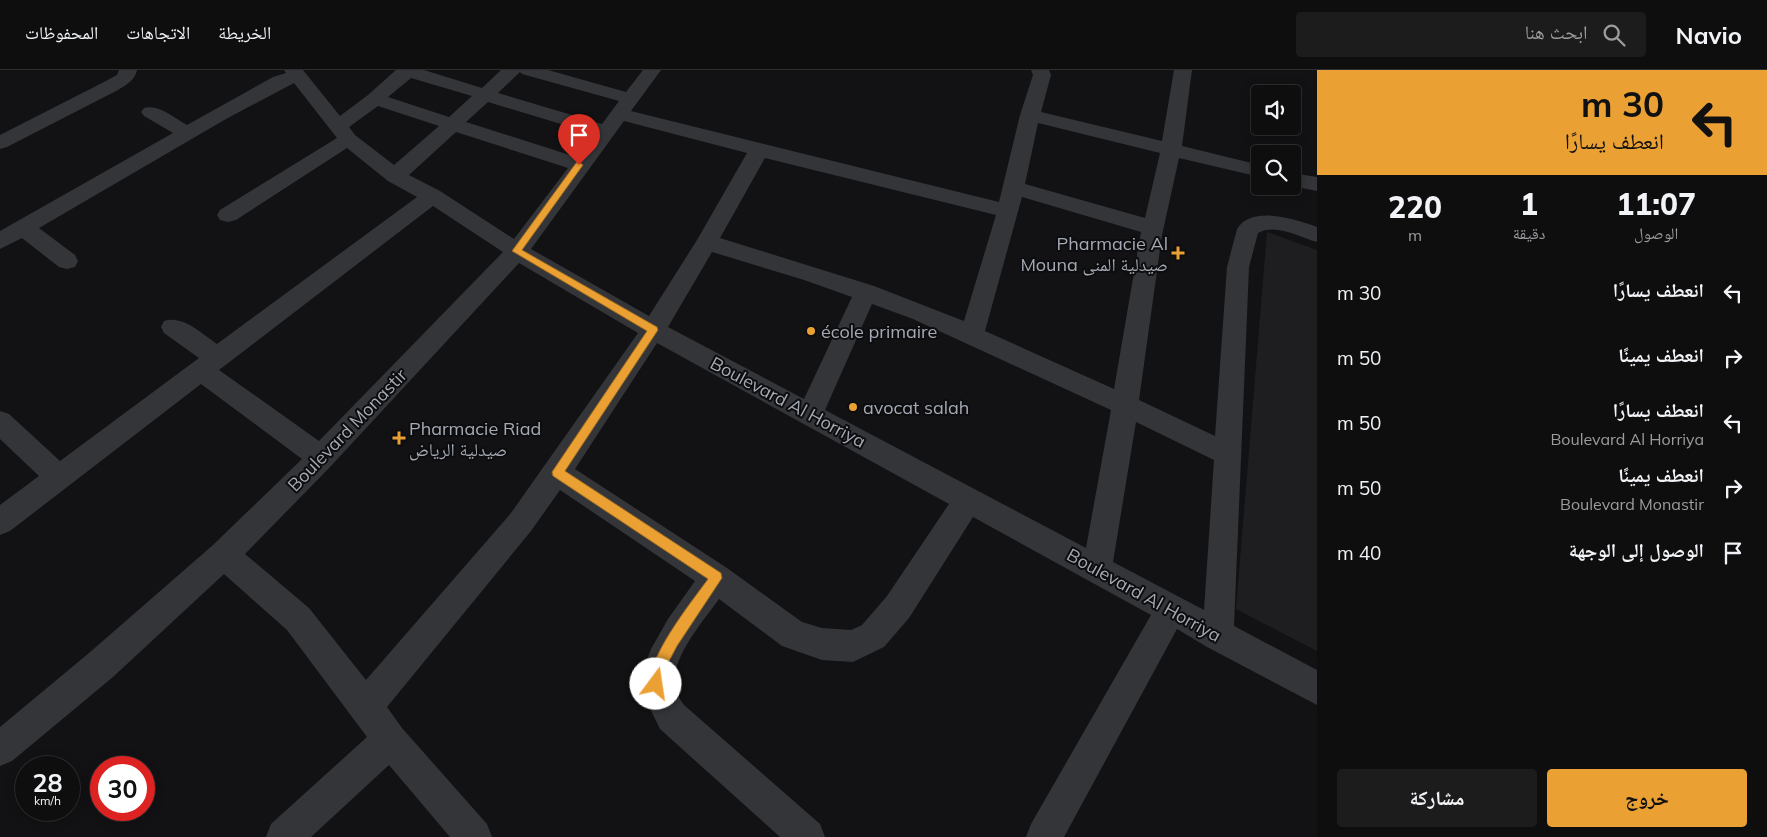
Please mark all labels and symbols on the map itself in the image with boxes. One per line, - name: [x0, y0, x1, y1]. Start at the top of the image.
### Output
- pin: [558, 114, 600, 165]
- place label: Pharmacie Al Mouna صيدلية المنى: [1020, 232, 1168, 276]
- marker: Pharmacie Al Mouna صيدلية المنى: [1172, 247, 1184, 259]
- place label: école primaire: [821, 320, 937, 343]
- marker: école primaire: [805, 325, 817, 337]
- street label: Boulevard Al Horriya: [706, 351, 870, 453]
- street label: Boulevard Monastir: [282, 363, 412, 496]
- place label: avocat salah: [863, 396, 969, 419]
- marker: avocat salah: [847, 401, 859, 413]
- place label: Pharmacie Riad صيدلية الرياض: [409, 417, 541, 461]
- marker: Pharmacie Riad صيدلية الرياض: [393, 432, 405, 444]
- street label: Boulevard Al Horriya: [1063, 543, 1225, 647]
- position arrow: [629, 657, 681, 709]
- speed limit sign: 30: [90, 756, 155, 821]

